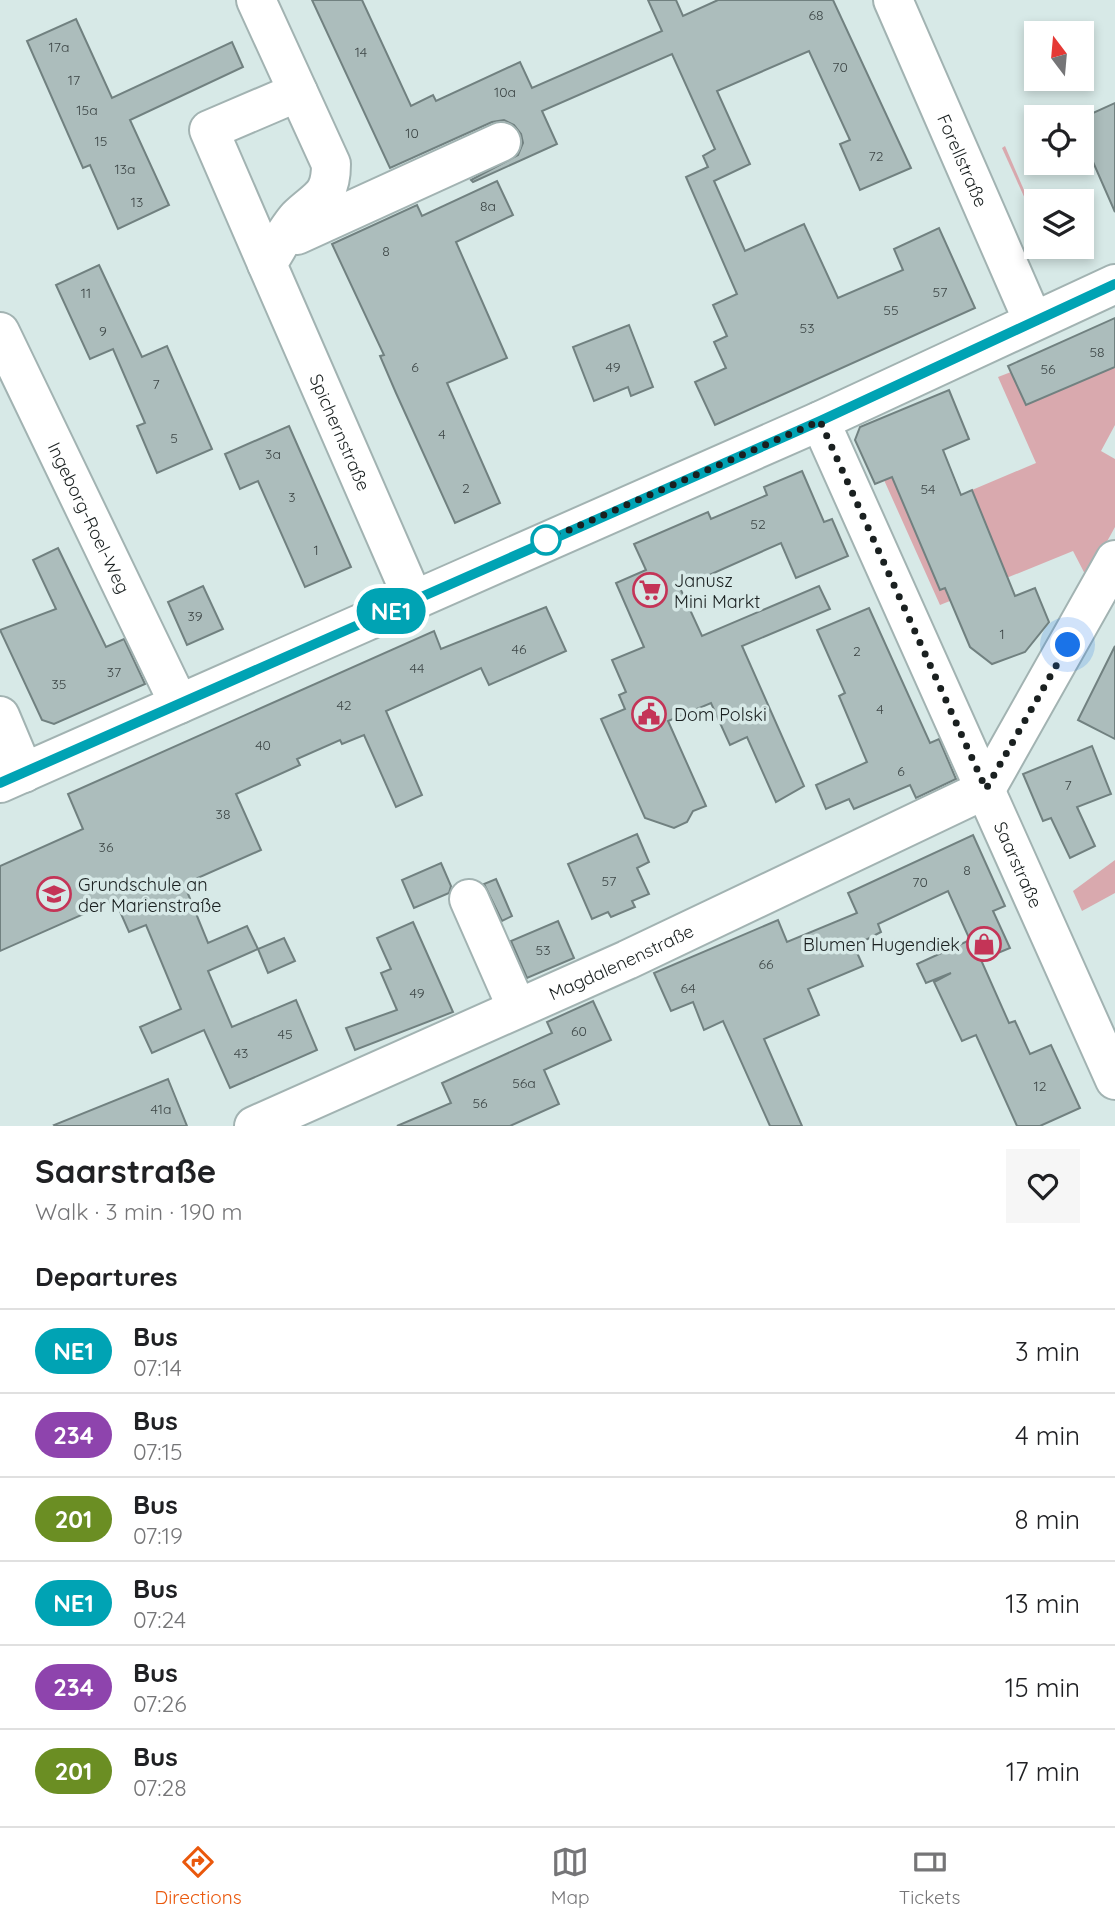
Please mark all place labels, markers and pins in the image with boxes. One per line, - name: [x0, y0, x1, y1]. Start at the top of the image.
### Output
- unlabelled marker: [531, 525, 561, 555]
- place label: Janusz Mini Markt: [674, 569, 760, 613]
- supermarket icon: Janusz Mini Markt: [631, 571, 669, 609]
- public building icon: Dom Polski: [630, 695, 668, 733]
- place label: Dom Polski: [674, 703, 767, 726]
- place label: Grundschule an der Marienstraße: [78, 873, 221, 917]
- school or university icon: Grundschule an der Marienstraße: [35, 875, 73, 913]
- shop icon: Blumen Hugendiek: [965, 925, 1003, 963]
- place label: Blumen Hugendiek: [803, 933, 960, 956]

